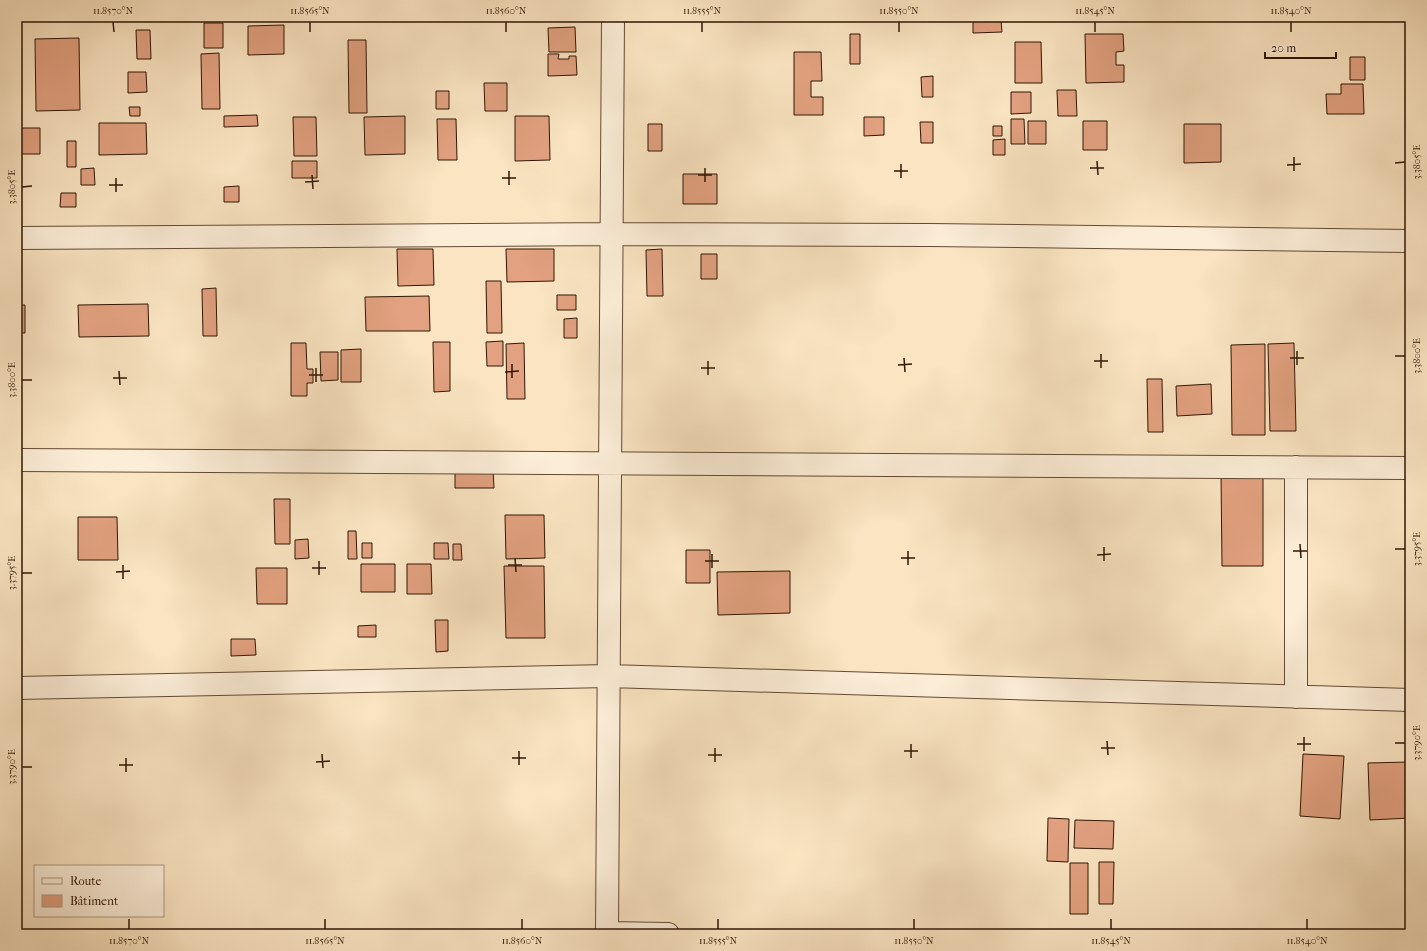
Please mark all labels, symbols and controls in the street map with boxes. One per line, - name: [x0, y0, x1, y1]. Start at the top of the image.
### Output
- text: 11.8570°N: [93, 5, 133, 17]
- text: 11.8565°N: [290, 5, 330, 17]
- text: 11.8560°N: [486, 5, 527, 17]
- text: 11.8555°N: [683, 5, 722, 17]
- text: 11.8550°N: [879, 5, 919, 17]
- text: 11.8545°N: [1075, 5, 1115, 17]
- text: 11.8540°N: [1270, 5, 1312, 17]
- scale bar: [1265, 34, 1336, 60]
- text: 20 m: [1271, 41, 1296, 55]
- text: 3.3805°E: [1411, 145, 1423, 179]
- text: 3.3805°E: [6, 170, 18, 204]
- text: 3.3800°E: [1411, 338, 1423, 374]
- text: 3.3800°E: [6, 362, 18, 398]
- text: 3.3795°E: [1411, 532, 1423, 566]
- text: 3.3795°E: [6, 556, 18, 590]
- text: 3.3790°E: [1411, 725, 1423, 761]
- text: 3.3790°E: [6, 749, 18, 785]
- legend: [34, 865, 164, 917]
- text: Route: [70, 874, 102, 888]
- text: Bâtiment: [70, 894, 119, 908]
- text: 11.8570°N: [109, 935, 149, 947]
- text: 11.8565°N: [305, 935, 345, 947]
- text: 11.8560°N: [502, 935, 543, 947]
- text: 11.8555°N: [699, 935, 738, 947]
- text: 11.8550°N: [894, 935, 934, 947]
- text: 11.8545°N: [1091, 935, 1131, 947]
- text: 11.8540°N: [1286, 935, 1328, 947]

